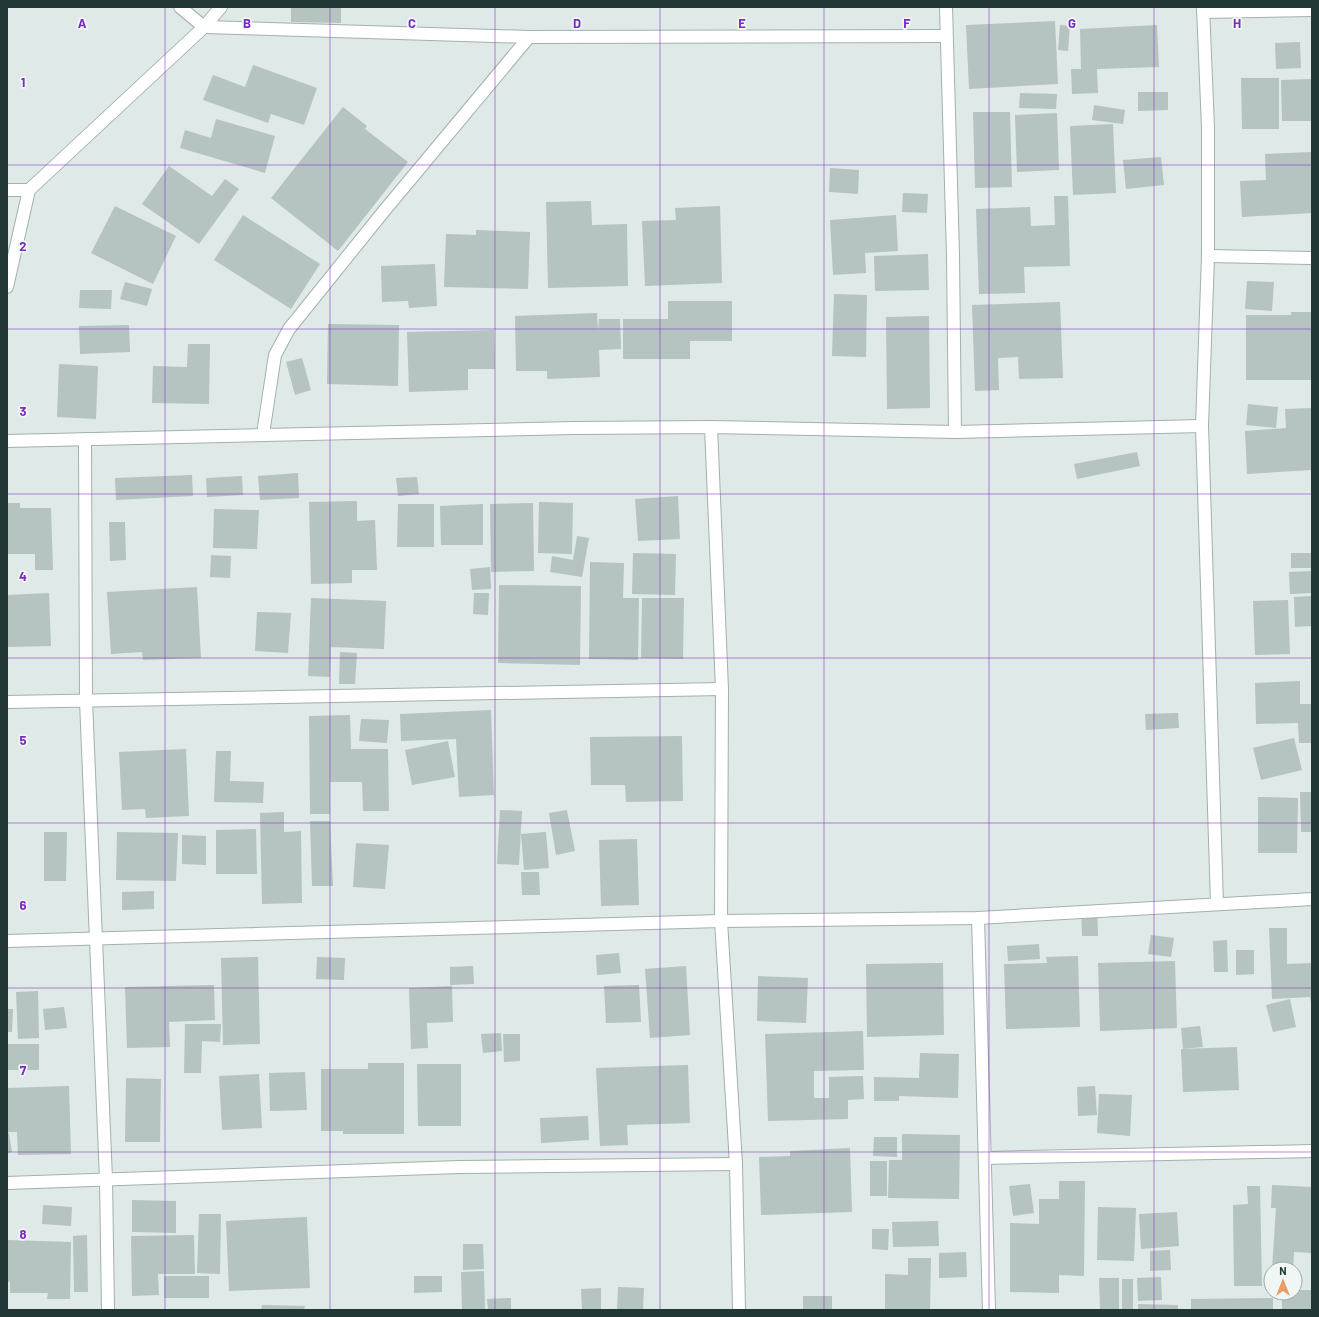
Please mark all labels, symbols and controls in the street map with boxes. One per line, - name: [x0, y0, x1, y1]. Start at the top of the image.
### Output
- text: A: [78, 15, 87, 31]
- text: B: [243, 15, 251, 31]
- text: C: [408, 15, 416, 31]
- text: D: [573, 15, 581, 31]
- text: E: [738, 15, 746, 31]
- text: F: [903, 15, 911, 31]
- text: G: [1068, 15, 1076, 31]
- text: H: [1233, 15, 1241, 31]
- text: 1: [21, 74, 25, 90]
- text: 2: [19, 238, 27, 254]
- text: 3: [19, 403, 27, 419]
- text: 4: [19, 568, 27, 584]
- text: 5: [19, 732, 27, 748]
- text: 6: [20, 897, 27, 913]
- text: 7: [20, 1062, 27, 1078]
- text: 8: [19, 1226, 27, 1242]
- north arrow: [1263, 1261, 1303, 1301]
- text: N: [1279, 1264, 1287, 1277]

